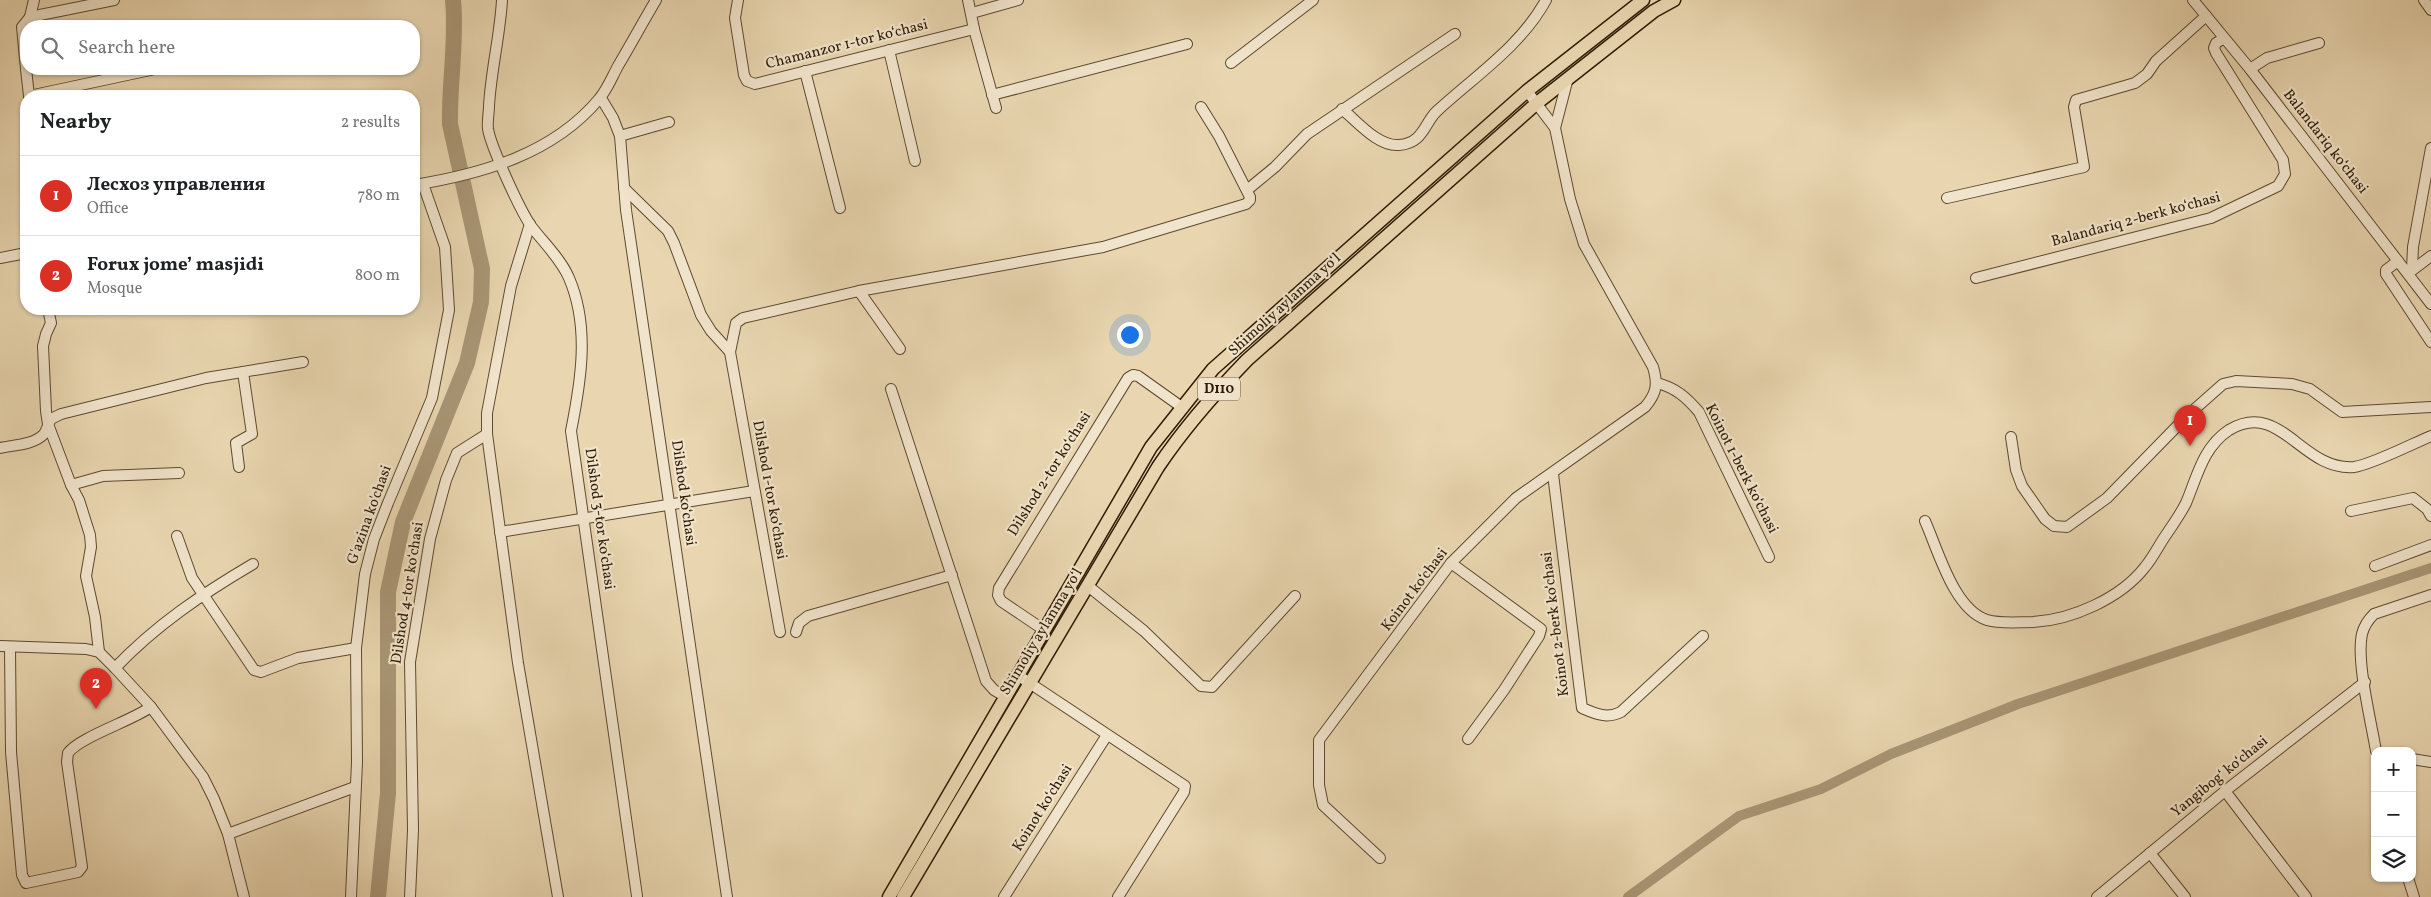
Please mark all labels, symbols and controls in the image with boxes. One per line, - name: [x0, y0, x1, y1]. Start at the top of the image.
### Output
- street label: Chamanzor 1-tor koʻchasi: [764, 15, 930, 75]
- search box: [20, 20, 420, 75]
- icon: search: [38, 34, 66, 62]
- text: Search here: [78, 35, 175, 61]
- street label: Balandariq koʻchasi: [2277, 85, 2373, 199]
- text: Nearby: [40, 108, 111, 137]
- text: 2 results: [341, 112, 400, 134]
- text: Лесхоз управления: [87, 172, 265, 198]
- text: 1: [53, 185, 59, 207]
- text: 780 m: [358, 185, 400, 207]
- street label: Balandariq 2-berk koʻchasi: [2049, 187, 2223, 253]
- text: Office: [87, 198, 129, 220]
- street label: Shimoliy aylanma yoʻl: [1224, 249, 1346, 361]
- text: Forux jome’ masjidi: [87, 252, 264, 278]
- text: 2: [52, 265, 60, 287]
- text: 800 m: [355, 265, 400, 287]
- text: Mosque: [87, 278, 142, 300]
- your location: [1117, 322, 1143, 348]
- road number: D110: [1198, 378, 1240, 400]
- street label: Koinot 1-berk koʻchasi: [1699, 400, 1783, 538]
- pin: 1: [2174, 405, 2206, 446]
- street label: Dilshod 2-tor koʻchasi: [1003, 408, 1097, 540]
- street label: Dilshod 1-tor koʻchasi: [746, 419, 792, 561]
- street label: Dilshod koʻchasi: [665, 439, 701, 547]
- street label: Dilshod 3-tor koʻchasi: [579, 447, 619, 591]
- street label: G'azina ko'chasi: [342, 463, 398, 567]
- street label: Dilshod 4-tor koʻchasi: [386, 520, 430, 666]
- street label: Koinot koʻchasi: [1377, 544, 1453, 636]
- street label: Koinot 2-berk koʻchasi: [1537, 550, 1575, 698]
- street label: Shimoliy aylanma yoʻl: [996, 564, 1088, 700]
- pin: 2: [80, 668, 112, 709]
- street label: Yangibogʻ koʻchasi: [2167, 731, 2273, 823]
- map controls: [2371, 747, 2416, 882]
- button: +: [2371, 747, 2416, 792]
- street label: Koinot koʻchasi: [1008, 760, 1078, 856]
- button: −: [2371, 792, 2416, 837]
- button: layers: [2371, 837, 2416, 882]

